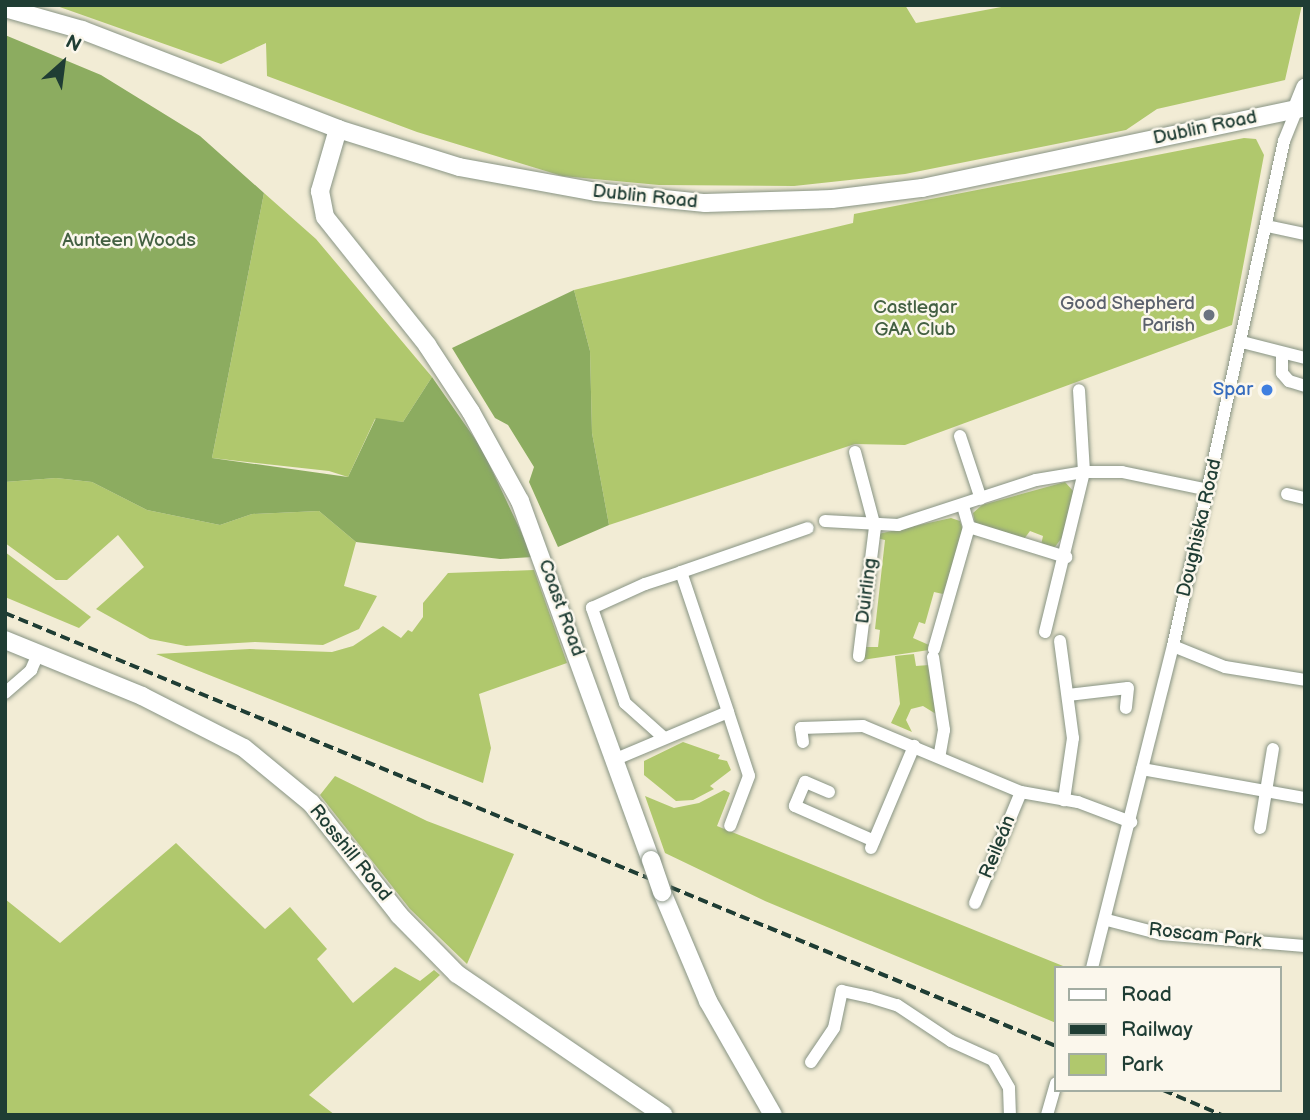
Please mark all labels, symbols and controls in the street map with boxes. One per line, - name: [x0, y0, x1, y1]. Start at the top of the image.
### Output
- north arrow: [28, 28, 98, 98]
- text: N: [61, 31, 85, 58]
- street label: Dublin Road: [1151, 106, 1259, 150]
- street label: Dublin Road: [591, 180, 699, 214]
- park label: Aunteen Woods: [62, 230, 196, 252]
- place label: Good Shepherd Parish: [1060, 293, 1195, 337]
- park label: Castlegar GAA Club: [873, 297, 957, 341]
- marker: Good Shepherd Parish: [1201, 307, 1217, 323]
- place label: Spar: [1213, 379, 1253, 401]
- marker: Spar: [1259, 382, 1275, 398]
- street label: Doughiska Road: [1173, 457, 1227, 599]
- street label: Coast Road: [533, 556, 589, 660]
- street label: Duirling: [852, 557, 882, 625]
- street label: Rosshill Road: [304, 800, 396, 906]
- street label: Reileán: [975, 812, 1021, 882]
- street label: Roscam Park: [1147, 919, 1263, 953]
- legend: [1054, 966, 1282, 1092]
- text: Road: [1121, 982, 1172, 1007]
- text: Railway: [1121, 1017, 1193, 1042]
- text: Park: [1121, 1052, 1163, 1077]

